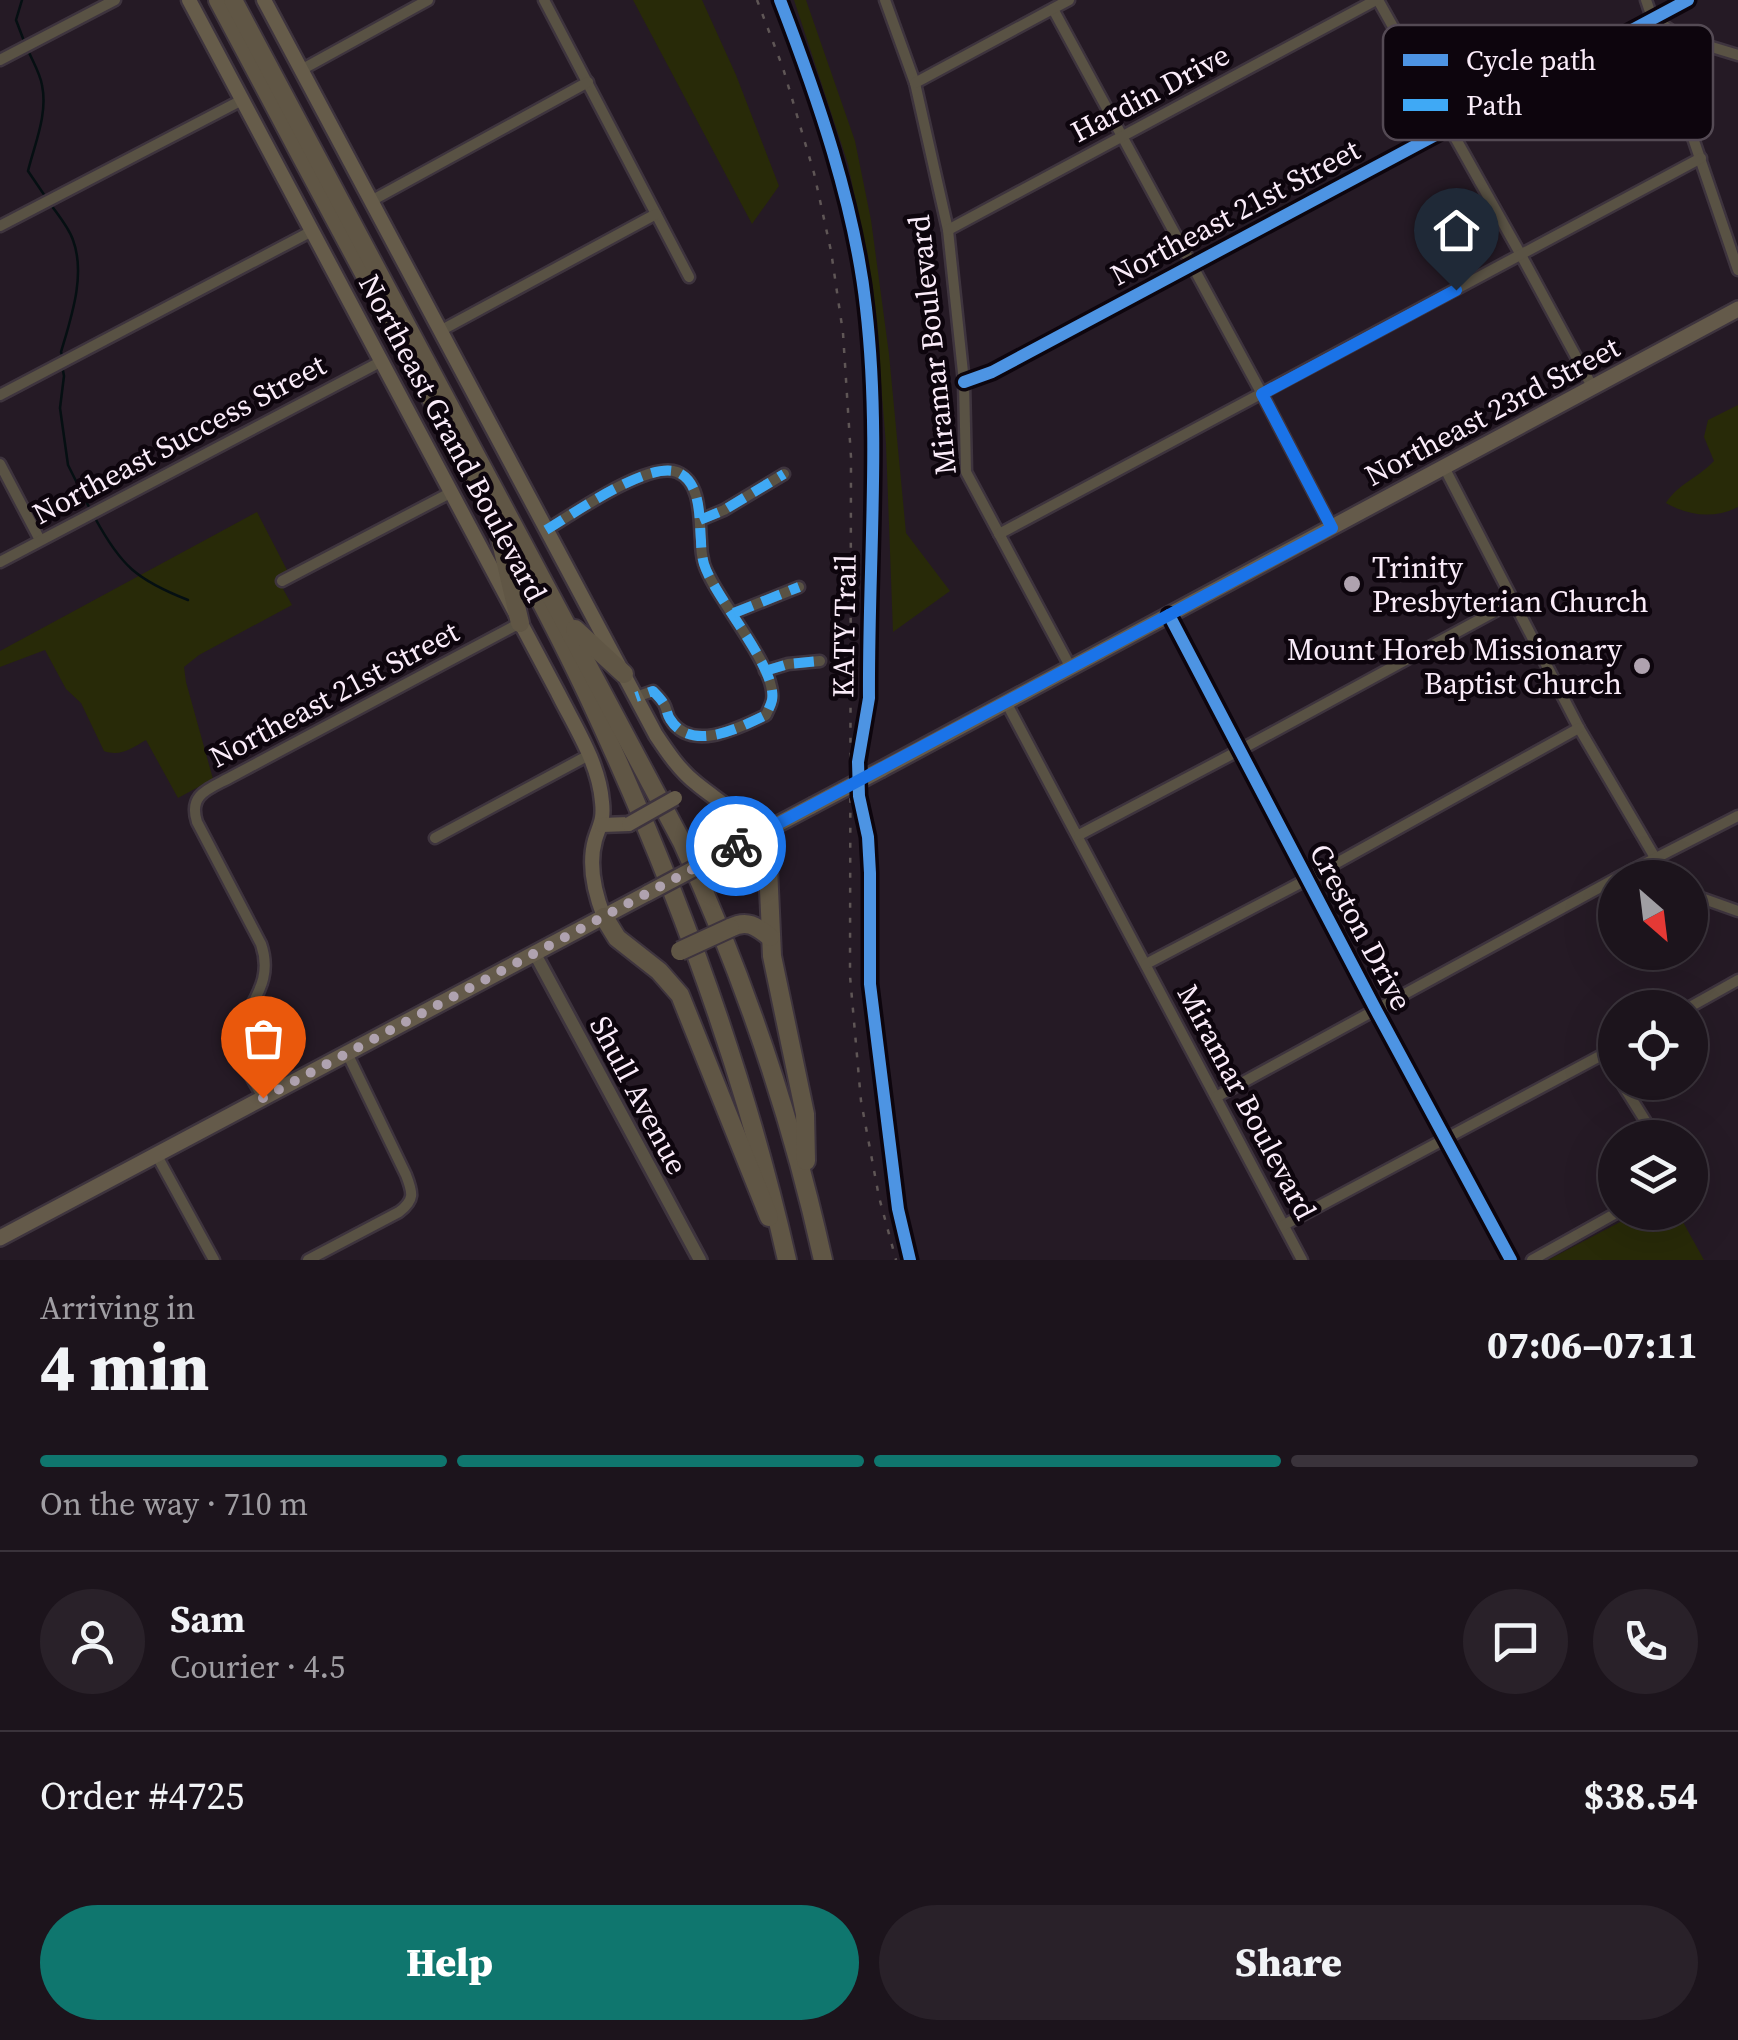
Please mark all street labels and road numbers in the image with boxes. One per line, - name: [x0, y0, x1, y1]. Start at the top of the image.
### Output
- street label: Hardin Drive: [1064, 34, 1236, 152]
- street label: Northeast 21st Street: [1103, 129, 1367, 295]
- street label: Miramar Boulevard: [898, 213, 966, 477]
- street label: Northeast Grand Boulevard: [349, 267, 557, 609]
- street label: Northeast 23rd Street: [1357, 326, 1627, 496]
- street label: Northeast Success Street: [25, 344, 333, 534]
- street label: KATY Trail: [822, 554, 866, 698]
- street label: Northeast 21st Street: [202, 611, 466, 777]
- street label: Creston Drive: [1300, 836, 1422, 1018]
- street label: Miramar Boulevard: [1168, 977, 1326, 1227]
- street label: Shull Avenue: [580, 1009, 698, 1181]

